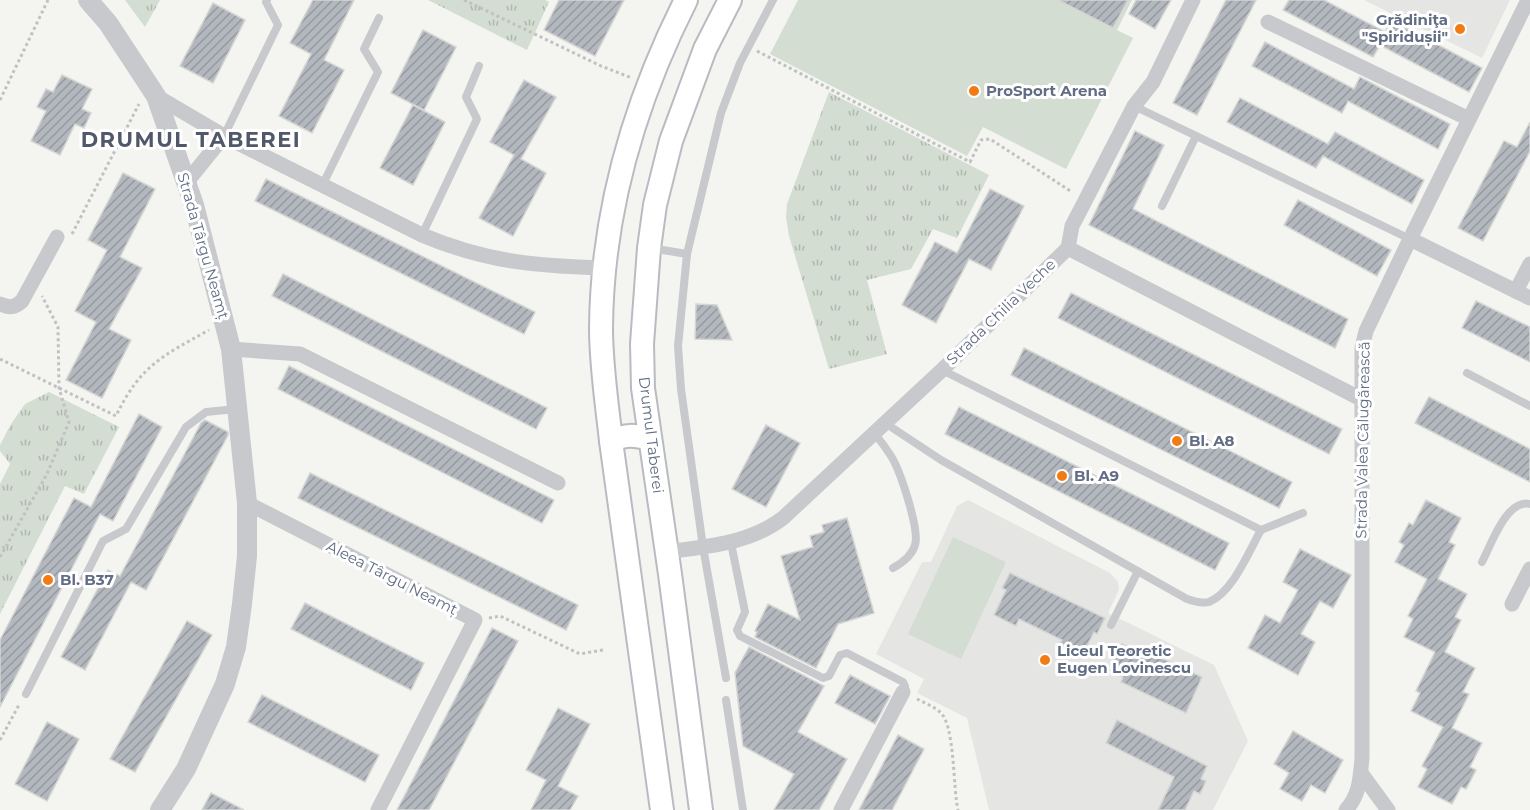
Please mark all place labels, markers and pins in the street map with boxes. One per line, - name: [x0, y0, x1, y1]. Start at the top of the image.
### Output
- place label: Grădiniţa "Spiridușii": [1362, 10, 1448, 47]
- marker: Grădiniţa "Spiridușii": [1453, 22, 1467, 36]
- place label: ProSport Arena: [986, 81, 1107, 100]
- marker: ProSport Arena: [967, 84, 981, 98]
- place label: Bl. A8: [1189, 431, 1235, 450]
- marker: Bl. A8: [1170, 434, 1184, 448]
- place label: Bl. A9: [1074, 466, 1119, 485]
- marker: Bl. A9: [1055, 469, 1069, 483]
- place label: Bl. B37: [60, 570, 114, 589]
- marker: Bl. B37: [41, 573, 55, 587]
- place label: Liceul Teoretic Eugen Lovinescu: [1057, 641, 1191, 677]
- marker: Liceul Teoretic Eugen Lovinescu: [1038, 653, 1052, 667]

